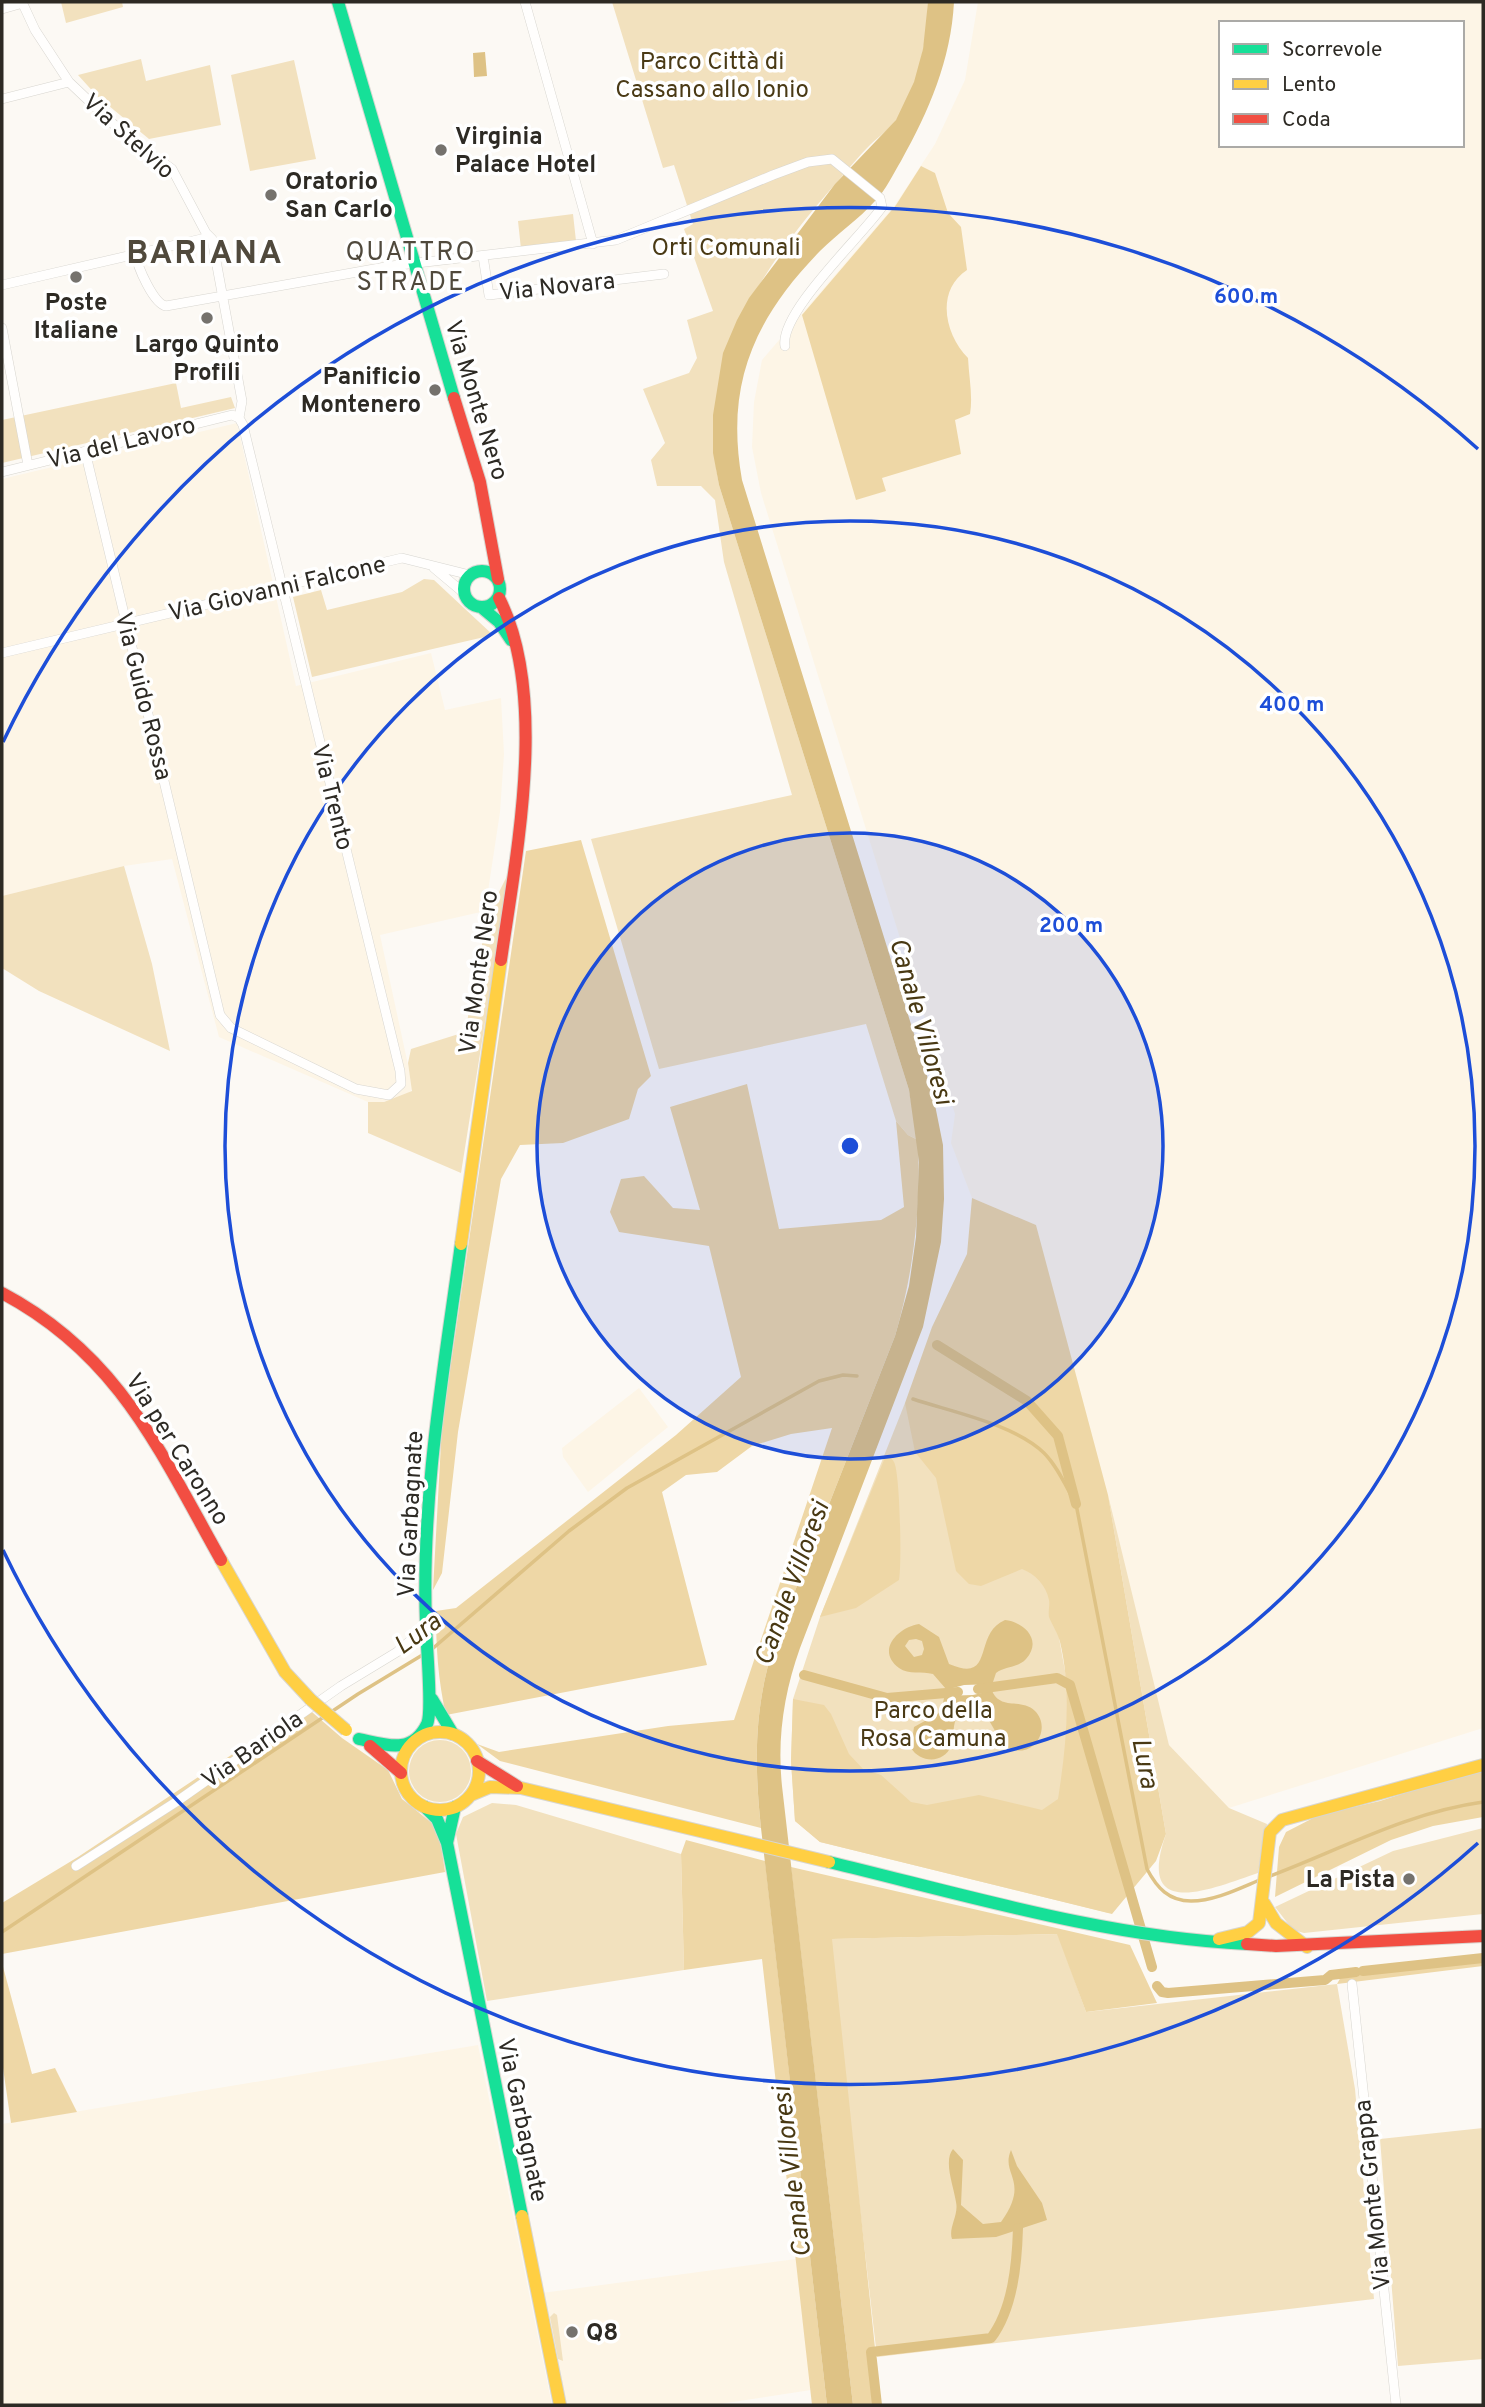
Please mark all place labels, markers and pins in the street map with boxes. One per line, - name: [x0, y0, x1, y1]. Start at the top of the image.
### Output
- place label: Virginia Palace Hotel: [455, 123, 596, 181]
- marker: Virginia Palace Hotel: [433, 142, 449, 158]
- place label: Oratorio San Carlo: [285, 168, 393, 226]
- marker: Oratorio San Carlo: [263, 187, 279, 203]
- marker: Poste Italiane: [68, 269, 84, 285]
- place label: Poste Italiane: [34, 289, 118, 347]
- marker: Largo Quinto Profili: [199, 310, 215, 326]
- place label: Largo Quinto Profili: [135, 331, 279, 389]
- place label: Panificio Montenero: [301, 363, 421, 421]
- marker: Panificio Montenero: [427, 382, 443, 398]
- centre of rings: [838, 1134, 862, 1158]
- place label: La Pista: [1306, 1866, 1395, 1896]
- marker: La Pista: [1401, 1871, 1417, 1887]
- place label: Q8: [586, 2319, 618, 2349]
- marker: Q8: [564, 2324, 580, 2340]

